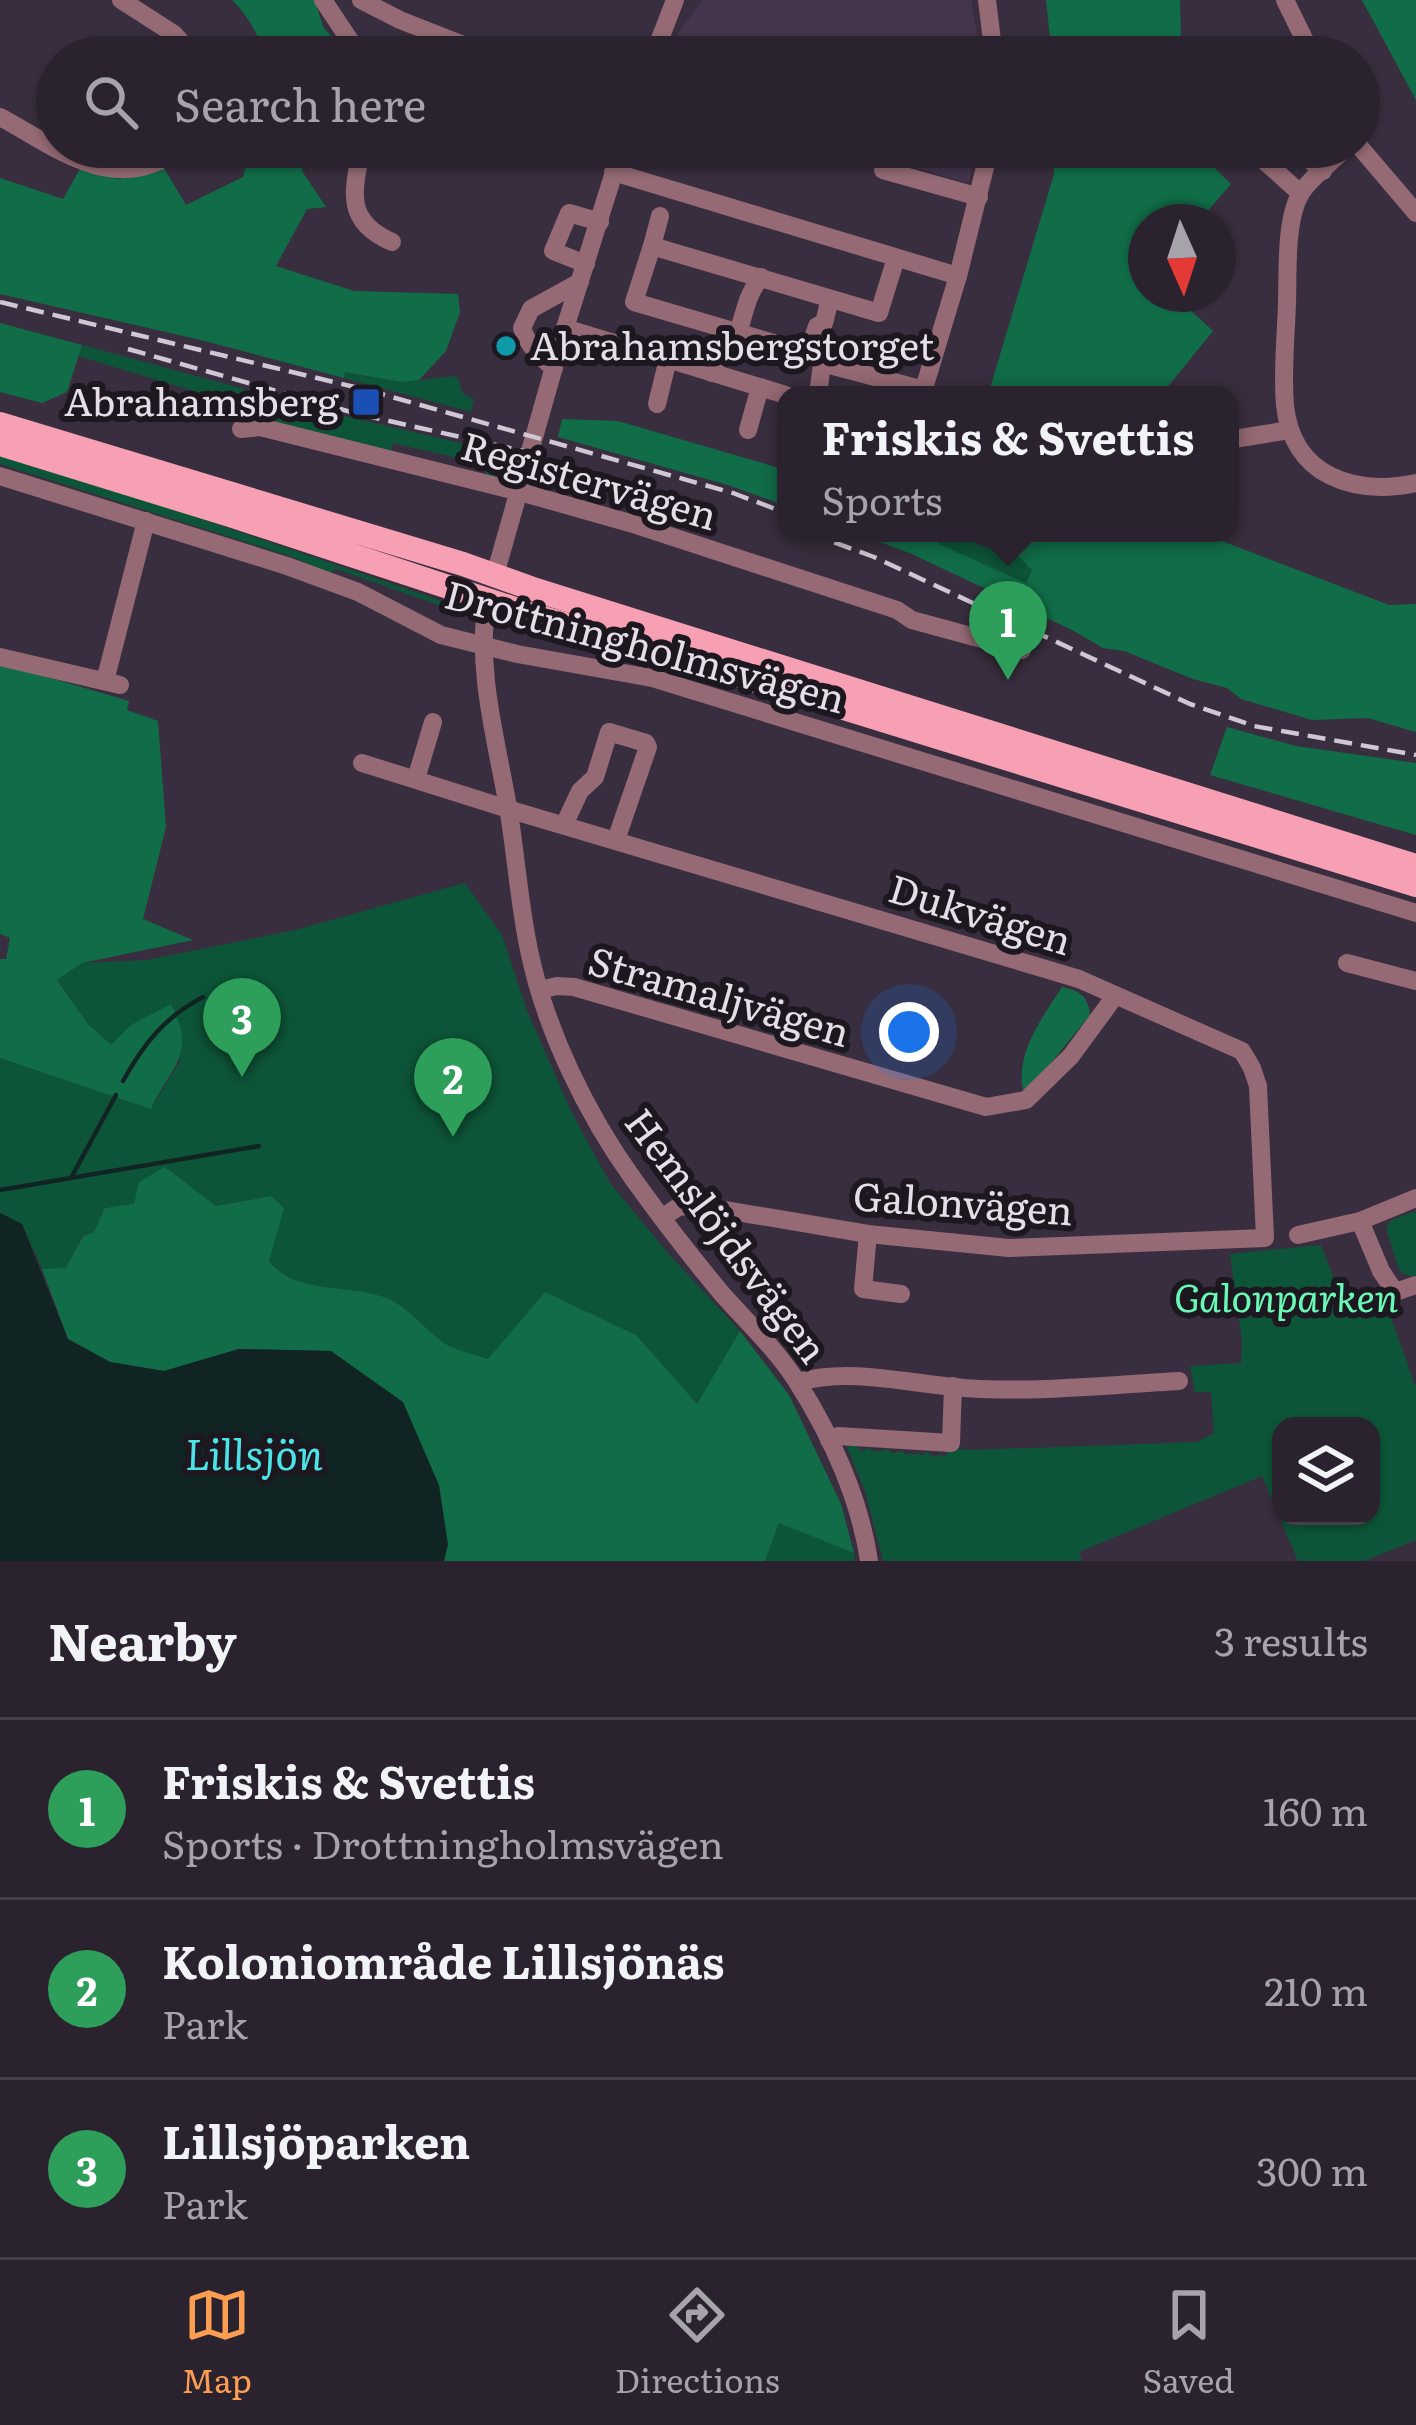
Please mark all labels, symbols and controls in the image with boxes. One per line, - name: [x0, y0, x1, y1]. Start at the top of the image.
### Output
- search box: [36, 36, 1380, 168]
- icon: search: [78, 69, 144, 135]
- text: Search here: [174, 69, 426, 136]
- north arrow: [1128, 204, 1236, 312]
- place label: Abrahamsbergstorget: [530, 314, 935, 372]
- marker: Abrahamsbergstorget: [493, 333, 519, 359]
- place label: Abrahamsberg: [64, 370, 339, 428]
- marker: Abrahamsberg: [350, 386, 382, 418]
- popup: [777, 386, 1239, 542]
- text: Friskis & Svettis: [822, 402, 1194, 469]
- street label: Registervägen: [455, 414, 724, 542]
- text: Sports: [822, 469, 942, 527]
- street label: Drottningholmsvägen: [439, 563, 852, 725]
- pin: 1: [969, 581, 1047, 680]
- street label: Dukvägen: [882, 857, 1079, 967]
- street label: Stramaljvägen: [582, 929, 857, 1059]
- pin: 3: [203, 978, 281, 1077]
- your location: [879, 1002, 939, 1062]
- pin: 2: [414, 1038, 492, 1137]
- street label: Hemslöjdsvägen: [613, 1095, 844, 1374]
- street label: Galonvägen: [852, 1164, 1075, 1238]
- park label: Galonparken: [1174, 1266, 1398, 1324]
- map controls: [1272, 1417, 1380, 1525]
- button: layers: [1272, 1417, 1380, 1525]
- water label: Lillsjön: [185, 1421, 323, 1483]
- text: Nearby: [48, 1601, 237, 1677]
- text: 3 results: [1214, 1610, 1368, 1668]
- text: Friskis & Svettis: [162, 1746, 535, 1813]
- text: 1: [79, 1780, 95, 1838]
- text: 160 m: [1263, 1780, 1368, 1838]
- text: Sports · Drottningholmsvägen: [162, 1813, 724, 1871]
- text: Koloniområde Lillsjönäs: [162, 1926, 725, 1993]
- text: 2: [77, 1960, 97, 2018]
- text: 210 m: [1264, 1960, 1368, 2018]
- text: Park: [162, 1993, 248, 2051]
- text: Lillsjöparken: [162, 2106, 470, 2173]
- text: 3: [76, 2140, 98, 2198]
- text: 300 m: [1256, 2140, 1368, 2198]
- text: Park: [162, 2173, 248, 2231]
- tab: Map: [181, 2282, 252, 2403]
- tab: Directions: [615, 2282, 780, 2403]
- tab: Saved: [1143, 2282, 1235, 2403]

